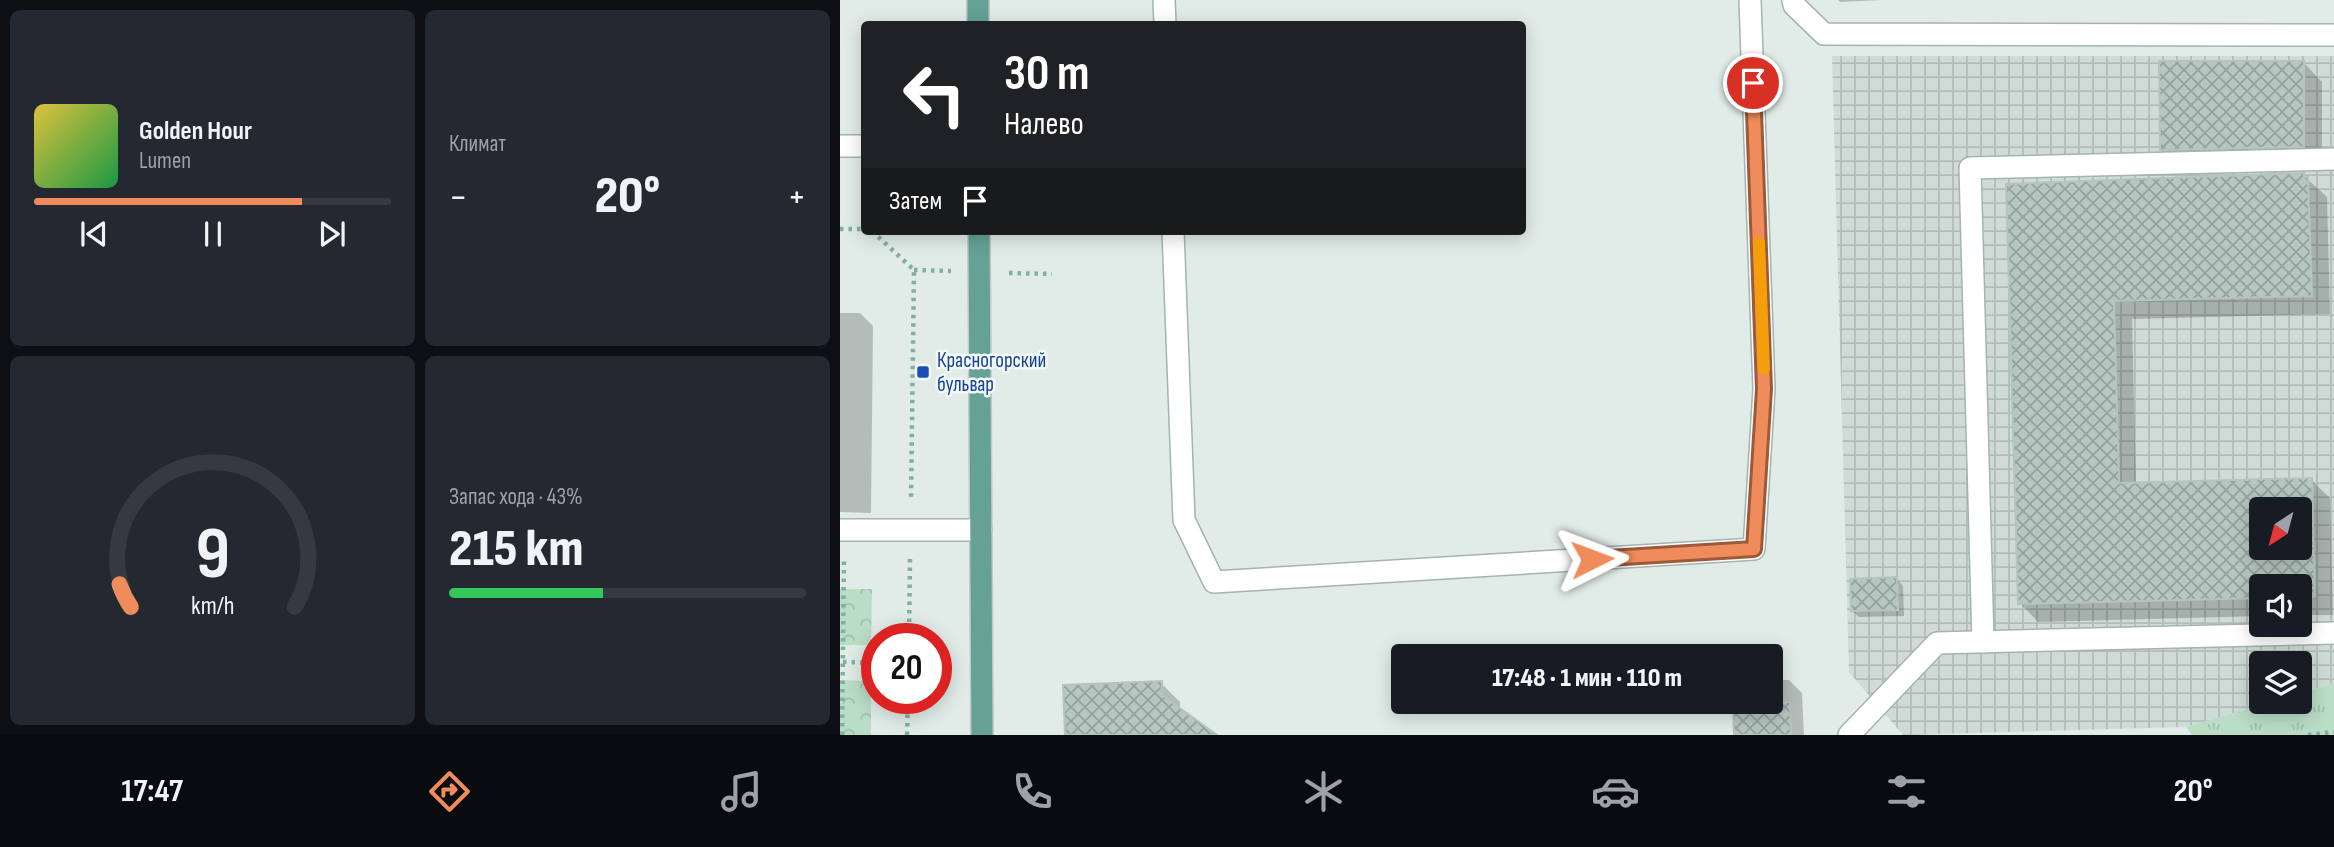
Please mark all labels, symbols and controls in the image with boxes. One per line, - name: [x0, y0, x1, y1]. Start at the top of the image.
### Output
- text: 30 m: [1004, 45, 1089, 104]
- icon: left: [889, 49, 980, 140]
- pin: [1723, 53, 1783, 113]
- icon: arrive: [1734, 64, 1772, 102]
- text: Налево: [1004, 105, 1084, 144]
- text: Golden Hour: [139, 116, 252, 147]
- text: Климат: [449, 130, 506, 158]
- text: Lumen: [139, 147, 191, 175]
- text: 20°: [595, 165, 660, 228]
- text: −: [449, 175, 468, 220]
- text: +: [787, 175, 806, 220]
- icon: arrive: [956, 182, 994, 220]
- text: Затем: [889, 186, 942, 217]
- icon: previous: [75, 215, 113, 253]
- icon: pause: [194, 215, 232, 253]
- icon: next: [313, 215, 351, 253]
- place label: Красногорский бульвар: [937, 348, 1046, 397]
- marker: Красногорский бульвар: [915, 364, 931, 380]
- text: Запас хода · 43%: [449, 483, 583, 511]
- north arrow: [2249, 497, 2312, 560]
- map controls: [2249, 497, 2312, 714]
- text: 9: [195, 511, 230, 599]
- text: 215 km: [449, 518, 583, 581]
- position arrow: [1555, 522, 1629, 596]
- button: sound: [2249, 574, 2312, 637]
- text: km/h: [191, 590, 234, 621]
- speed limit sign: 20: [861, 623, 952, 714]
- button: layers: [2249, 651, 2312, 714]
- text: 17:48 · 1 мин · 110 m: [1492, 663, 1682, 694]
- icon: directions: [425, 767, 474, 816]
- icon: music: [717, 767, 766, 816]
- icon: phone: [1008, 767, 1057, 816]
- icon: climate: [1299, 767, 1348, 816]
- icon: car: [1591, 767, 1640, 816]
- icon: filters: [1882, 767, 1931, 816]
- text: 17:47: [121, 772, 183, 811]
- text: 20°: [2174, 772, 2213, 811]

